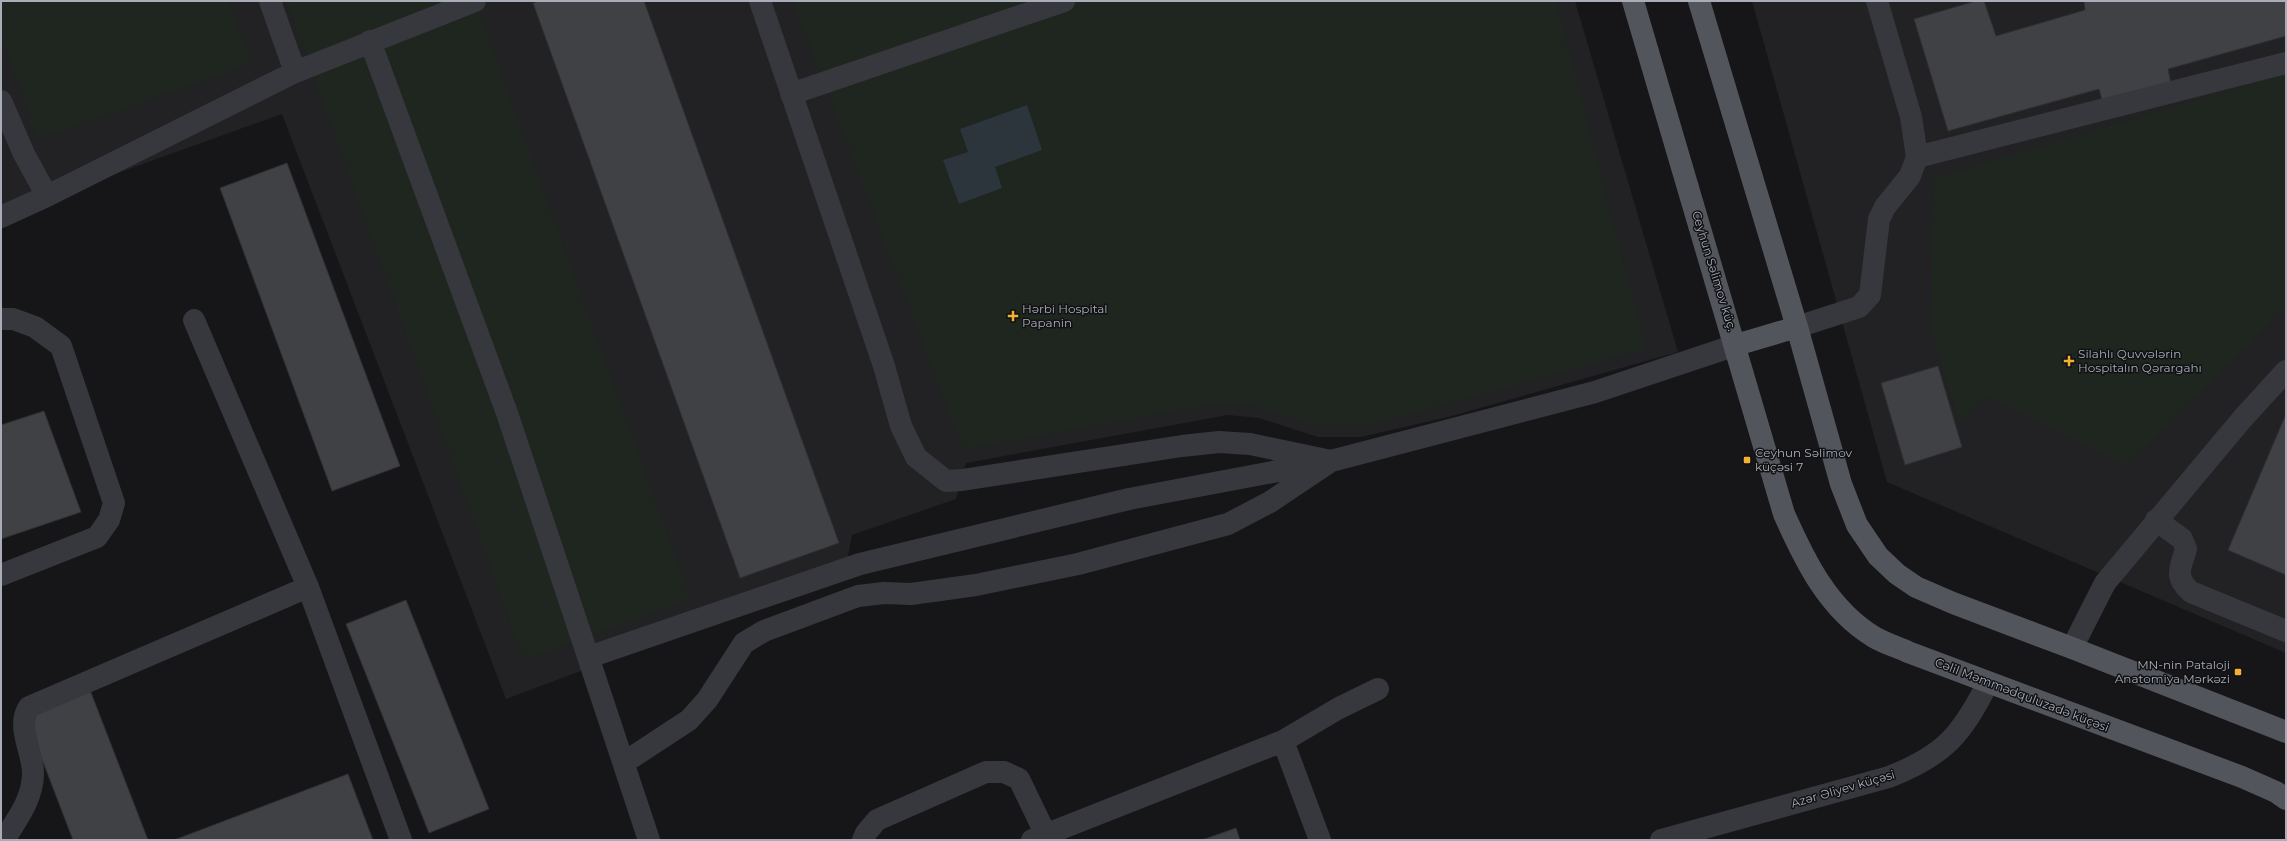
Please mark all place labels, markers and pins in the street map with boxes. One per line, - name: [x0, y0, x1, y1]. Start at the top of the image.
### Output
- place label: Hərbi Hospital Papanin: [1022, 301, 1108, 330]
- marker: Hərbi Hospital Papanin: [1007, 310, 1019, 322]
- place label: Silahlı Quvvələrin Hospitalın Qərargahı: [2078, 346, 2202, 375]
- marker: Silahlı Quvvələrin Hospitalın Qərargahı: [2063, 355, 2075, 367]
- place label: Ceyhun Səlimov küçəsi 7: [1755, 445, 1853, 474]
- marker: Ceyhun Səlimov küçəsi 7: [1742, 455, 1752, 465]
- place label: MN-nin Pataloji Anatomiya Mərkəzi: [2115, 657, 2230, 686]
- marker: MN-nin Pataloji Anatomiya Mərkəzi: [2233, 667, 2243, 677]

